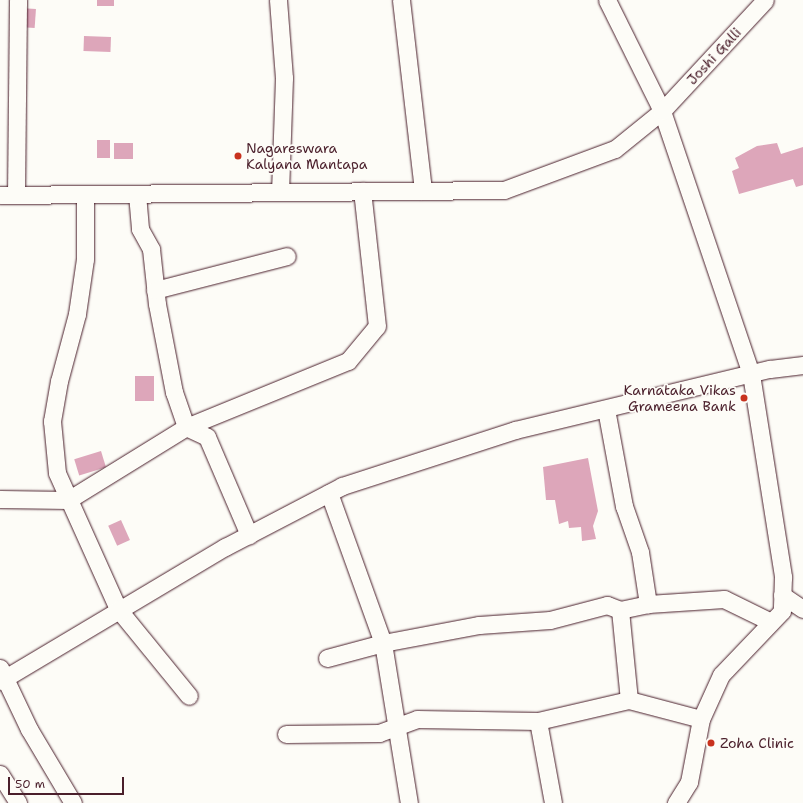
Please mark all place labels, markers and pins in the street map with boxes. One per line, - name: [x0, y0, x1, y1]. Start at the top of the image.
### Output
- place label: Nagareswara Kalyana Mantapa: [246, 140, 368, 172]
- marker: Nagareswara Kalyana Mantapa: [233, 151, 243, 161]
- place label: Karnataka Vikas Grameena Bank: [624, 382, 736, 414]
- marker: Karnataka Vikas Grameena Bank: [739, 393, 749, 403]
- place label: Zoha Clinic: [720, 735, 794, 751]
- marker: Zoha Clinic: [705, 737, 717, 749]

